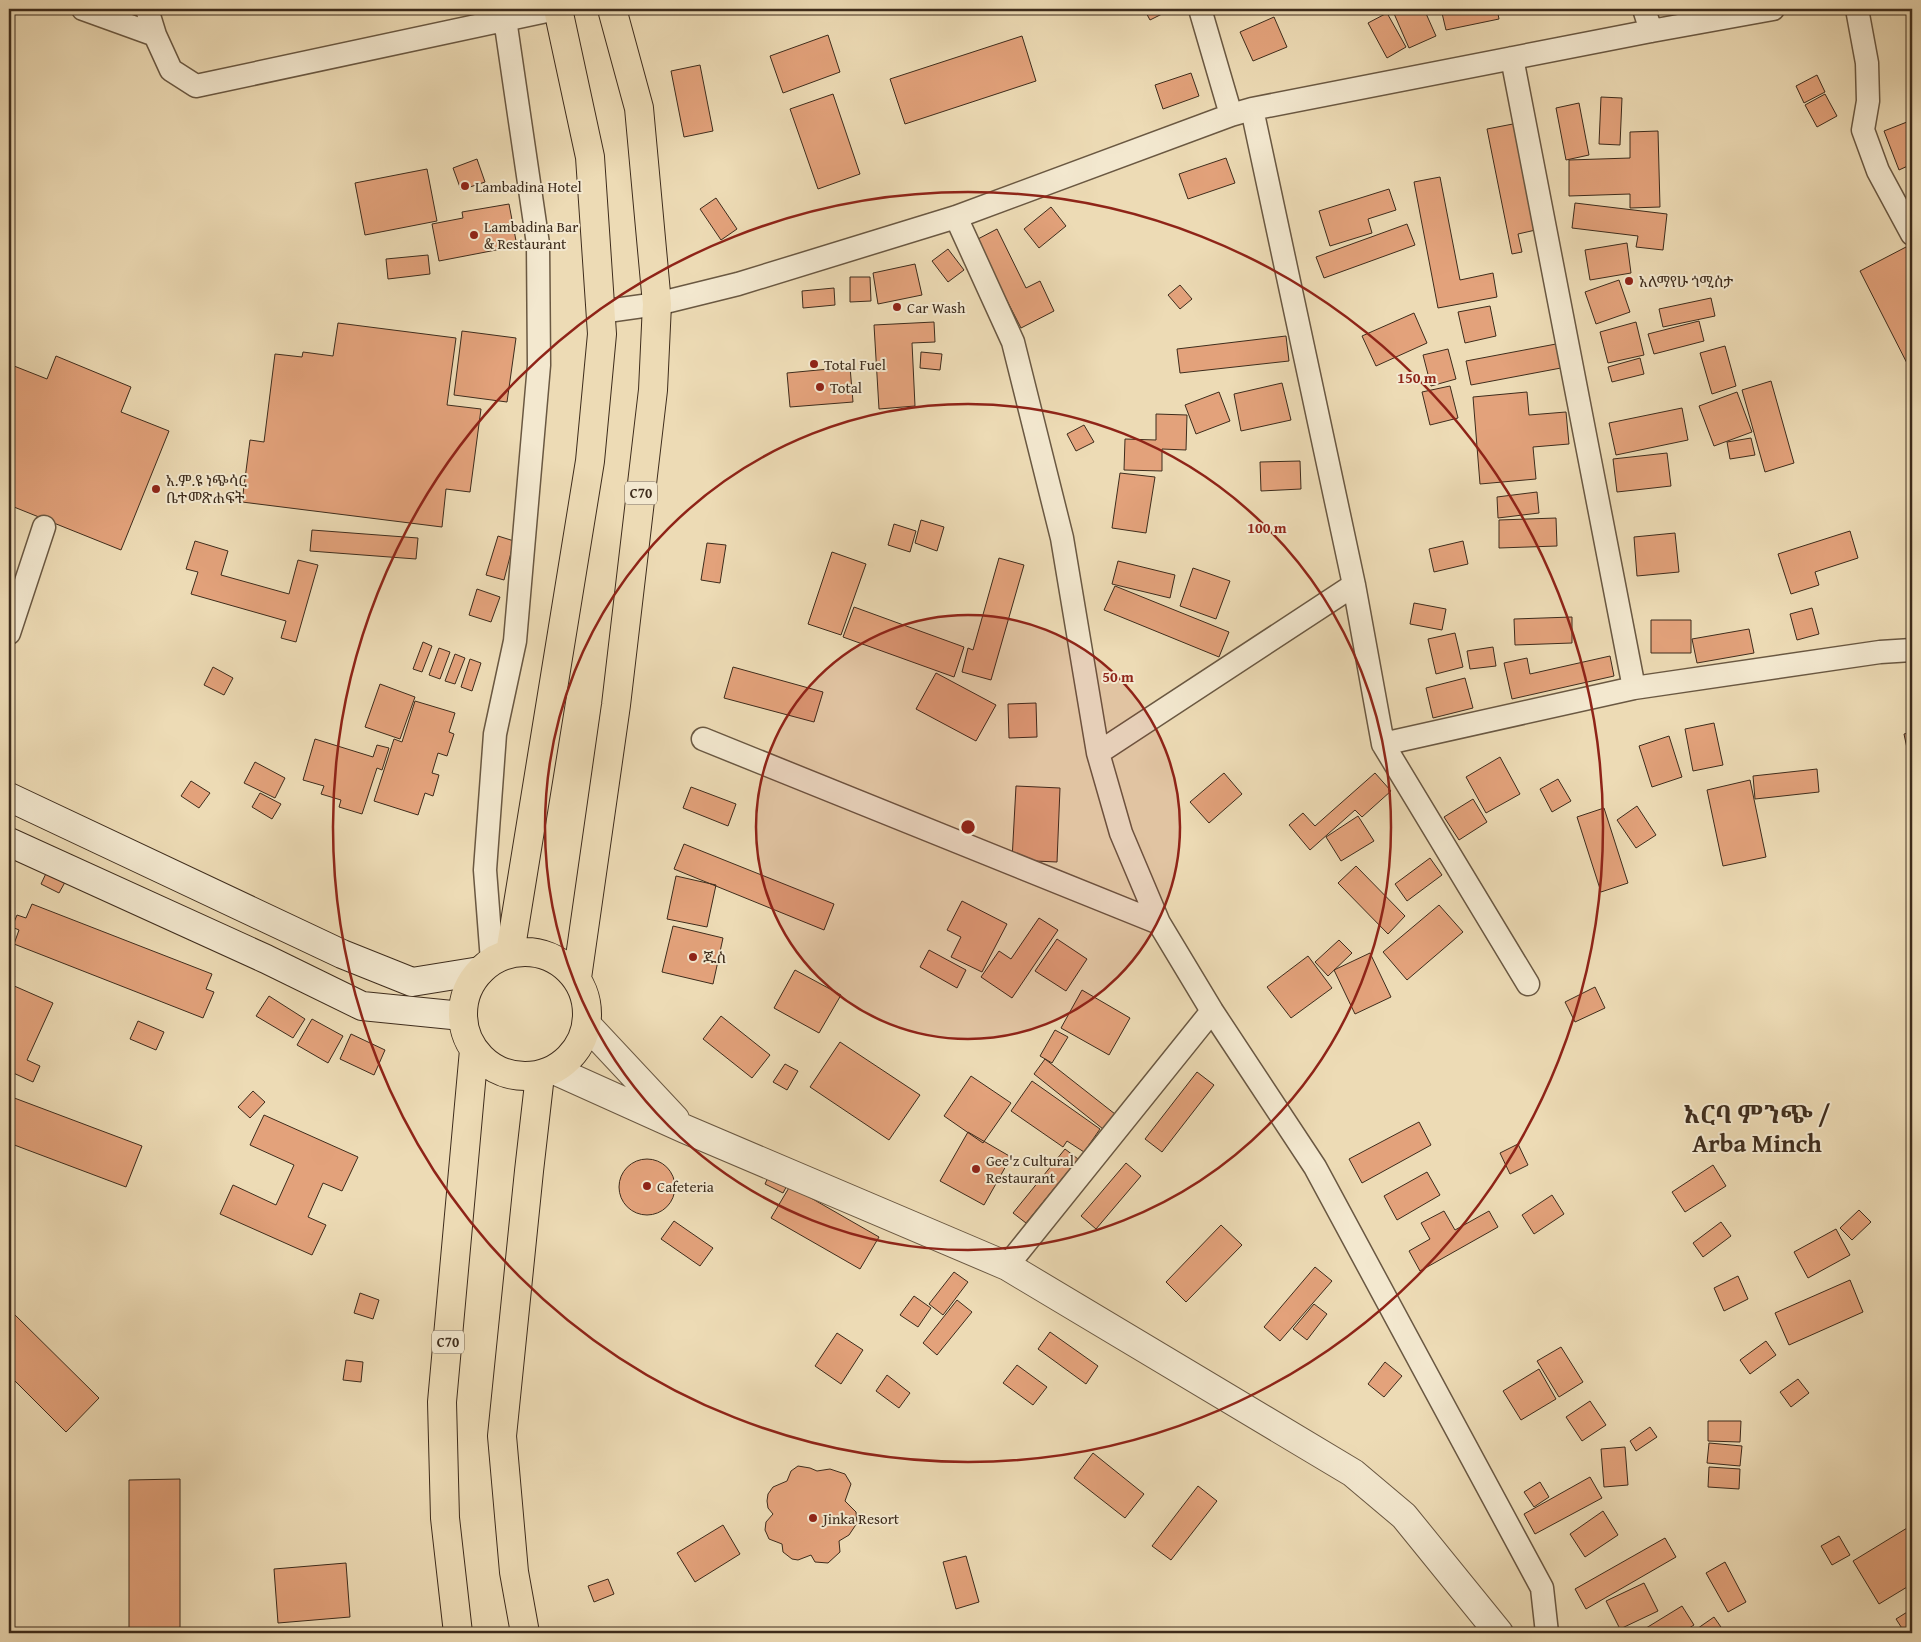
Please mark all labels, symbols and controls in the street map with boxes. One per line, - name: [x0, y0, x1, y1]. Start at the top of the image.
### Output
- place label: Lambadina Hotel: [475, 176, 582, 197]
- marker: Lambadina Hotel: [459, 180, 471, 192]
- place label: Lambadina Bar & Restaurant: [484, 216, 578, 254]
- marker: Lambadina Bar & Restaurant: [468, 229, 480, 241]
- place label: አለማየሁ ጎሚስታ: [1639, 271, 1734, 292]
- marker: አለማየሁ ጎሚስታ: [1623, 275, 1635, 287]
- place label: Car Wash: [907, 297, 966, 318]
- marker: Car Wash: [891, 301, 903, 313]
- place label: Total Fuel: [824, 354, 886, 375]
- marker: Total Fuel: [808, 358, 820, 370]
- text: 150 m: [1397, 367, 1437, 388]
- place label: Total: [830, 377, 862, 398]
- marker: Total: [814, 381, 826, 393]
- place label: አ.ም.ዩ ነጭሳር ቤተመጽሐፍት: [166, 470, 247, 508]
- road number: C70: [625, 482, 657, 504]
- marker: አ.ም.ዩ ነጭሳር ቤተመጽሐፍት: [150, 483, 162, 495]
- text: 100 m: [1247, 517, 1287, 538]
- text: 50 m: [1102, 666, 1134, 687]
- centre of rings: [959, 818, 977, 836]
- place label: ጁስ: [703, 947, 726, 968]
- marker: ጁስ: [687, 951, 699, 963]
- district label: አርባ ምንጭ / Arba Minch: [1684, 1096, 1830, 1161]
- place label: Gee'z Cultural Restaurant: [986, 1150, 1074, 1188]
- marker: Gee'z Cultural Restaurant: [970, 1163, 982, 1175]
- place label: Cafeteria: [657, 1176, 714, 1197]
- marker: Cafeteria: [641, 1180, 653, 1192]
- road number: C70: [432, 1330, 464, 1354]
- place label: Jinka Resort: [821, 1508, 900, 1529]
- marker: Jinka Resort: [807, 1512, 819, 1524]

